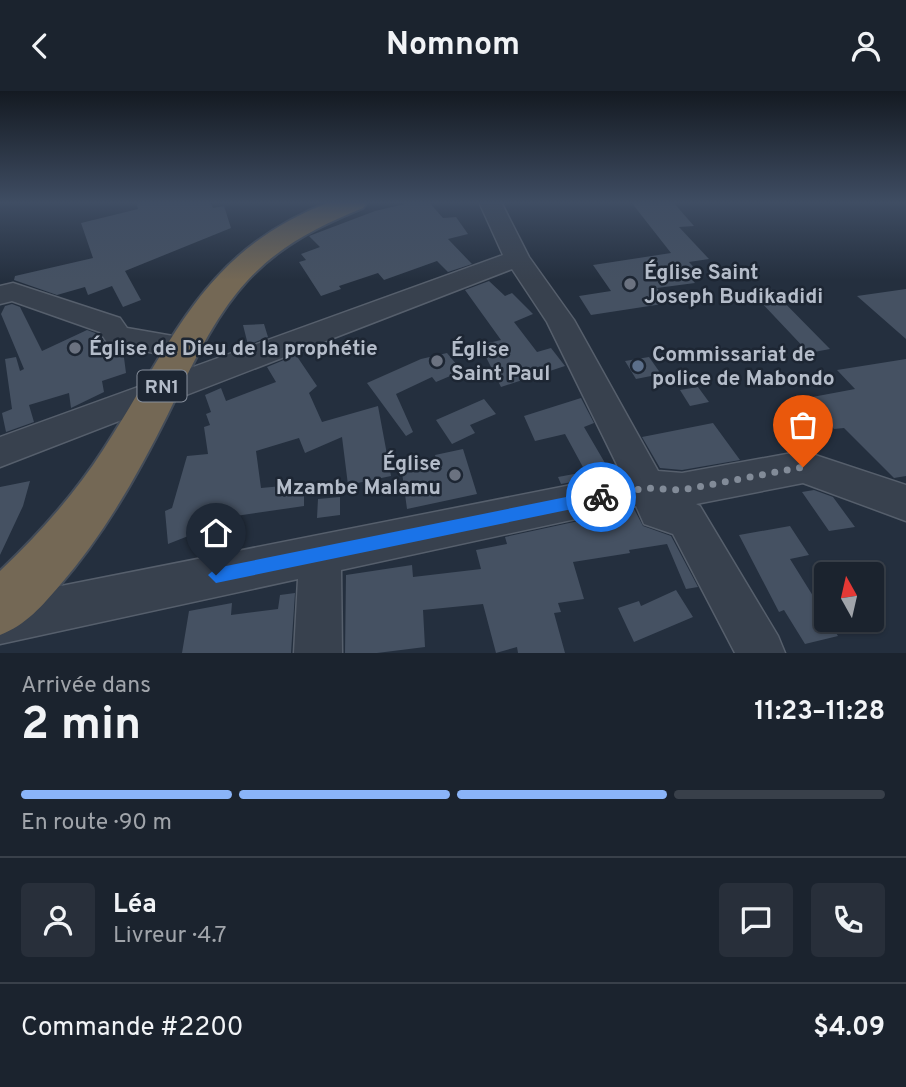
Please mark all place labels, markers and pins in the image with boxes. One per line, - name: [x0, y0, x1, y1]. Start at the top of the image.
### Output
- place label: Église Saint Joseph Budikadidi: [644, 259, 823, 311]
- marker: Église Saint Joseph Budikadidi: [622, 276, 638, 292]
- place label: Église de Dieu de la prophétie: [89, 335, 378, 363]
- place label: Église Saint Paul: [451, 336, 550, 388]
- marker: Église de Dieu de la prophétie: [67, 340, 83, 356]
- place label: Commissariat de police de Mabondo: [652, 342, 835, 393]
- marker: Église Saint Paul: [429, 353, 445, 369]
- marker: Commissariat de police de Mabondo: [630, 358, 646, 374]
- pin: [773, 395, 833, 467]
- place label: Église Mzambe Malamu: [276, 450, 441, 502]
- marker: Église Mzambe Malamu: [447, 467, 463, 483]
- pin: [186, 503, 246, 575]

